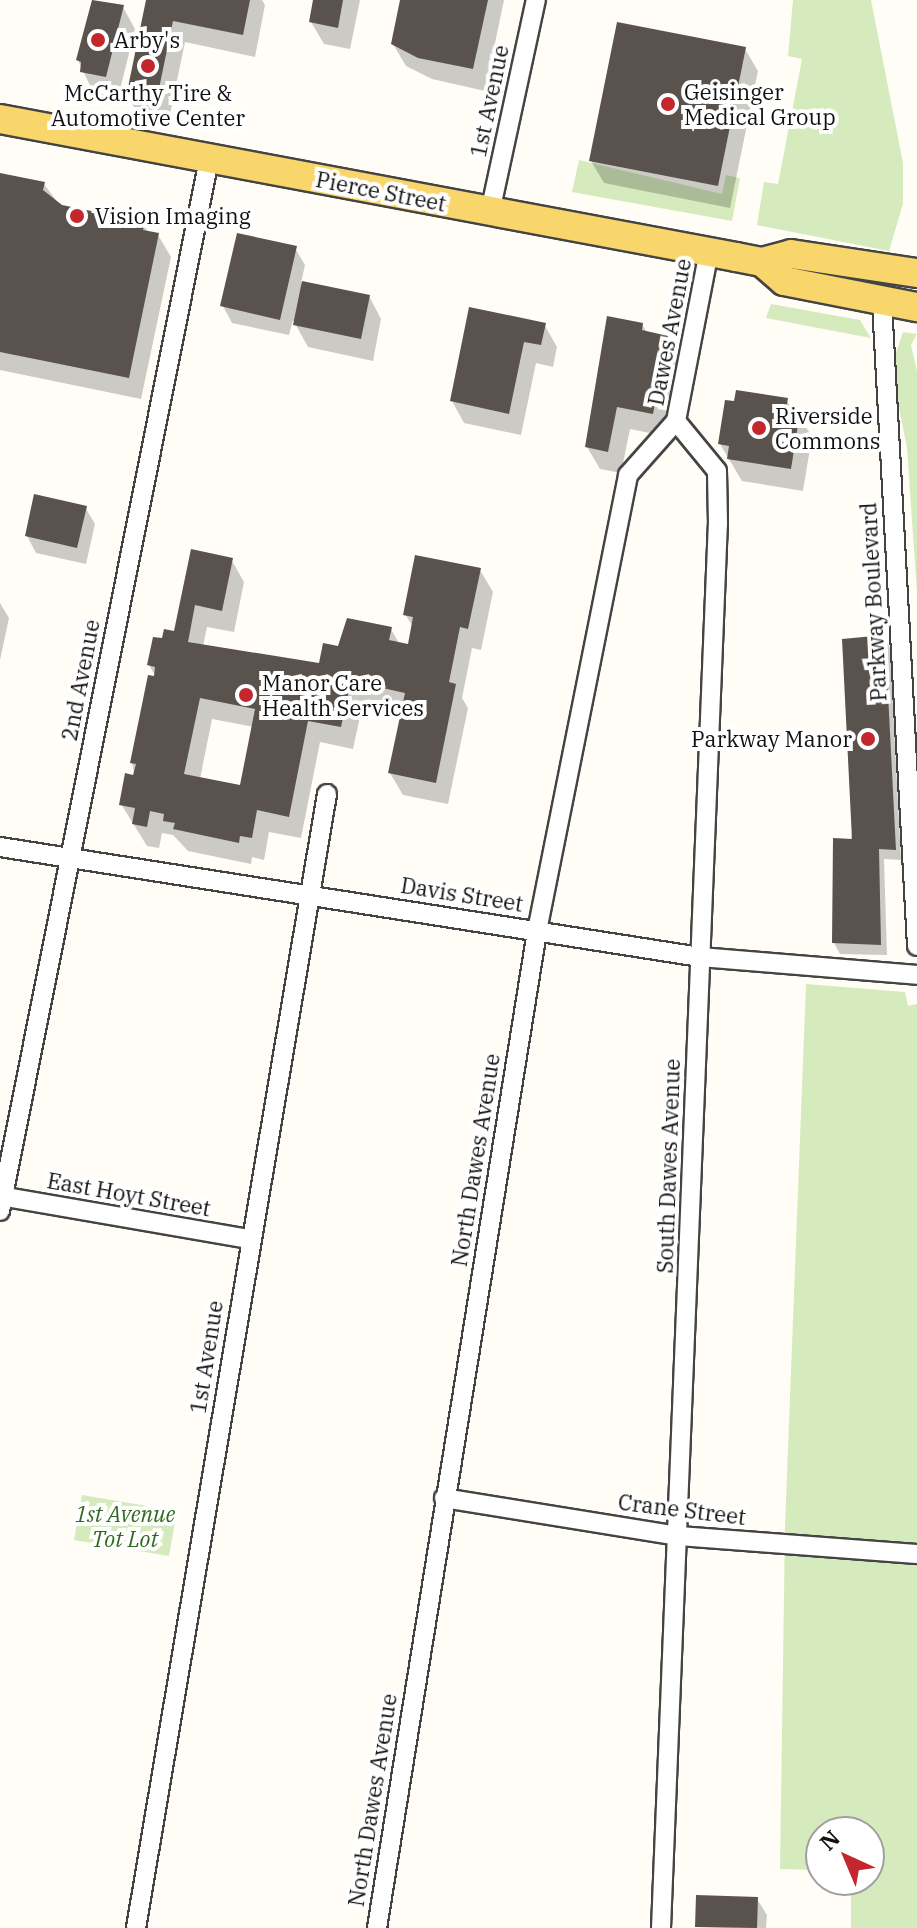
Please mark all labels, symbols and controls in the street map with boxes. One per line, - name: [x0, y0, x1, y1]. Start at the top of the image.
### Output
- place label: Arby's: [114, 27, 180, 53]
- marker: Arby's: [89, 31, 107, 49]
- street label: 1st Avenue: [464, 43, 514, 159]
- marker: McCarthy Tire & Automotive Center: [139, 57, 157, 75]
- place label: Geisinger Medical Group: [684, 78, 836, 130]
- place label: McCarthy Tire & Automotive Center: [51, 79, 245, 130]
- marker: Geisinger Medical Group: [659, 95, 677, 113]
- street label: Pierce Street: [314, 165, 448, 217]
- place label: Vision Imaging: [95, 203, 251, 229]
- marker: Vision Imaging: [66, 205, 88, 227]
- street label: Dawes Avenue: [642, 256, 696, 408]
- place label: Riverside Commons: [775, 402, 881, 454]
- marker: Riverside Commons: [750, 419, 768, 437]
- street label: Parkway Boulevard: [855, 502, 891, 702]
- street label: 2nd Avenue: [55, 617, 105, 743]
- place label: Manor Care Health Services: [262, 669, 424, 720]
- marker: Manor Care Health Services: [237, 686, 255, 704]
- place label: Parkway Manor: [691, 726, 852, 752]
- marker: Parkway Manor: [859, 730, 877, 748]
- street label: Davis Street: [399, 871, 525, 917]
- street label: North Dawes Avenue: [445, 1052, 505, 1268]
- street label: South Dawes Avenue: [651, 1058, 685, 1274]
- street label: East Hoyt Street: [45, 1167, 213, 1221]
- street label: 1st Avenue: [184, 1299, 228, 1415]
- street label: Crane Street: [617, 1488, 747, 1530]
- park label: 1st Avenue Tot Lot: [75, 1500, 175, 1552]
- street label: North Dawes Avenue: [342, 1692, 402, 1908]
- north arrow: [805, 1816, 885, 1896]
- text: N: [813, 1823, 846, 1856]

